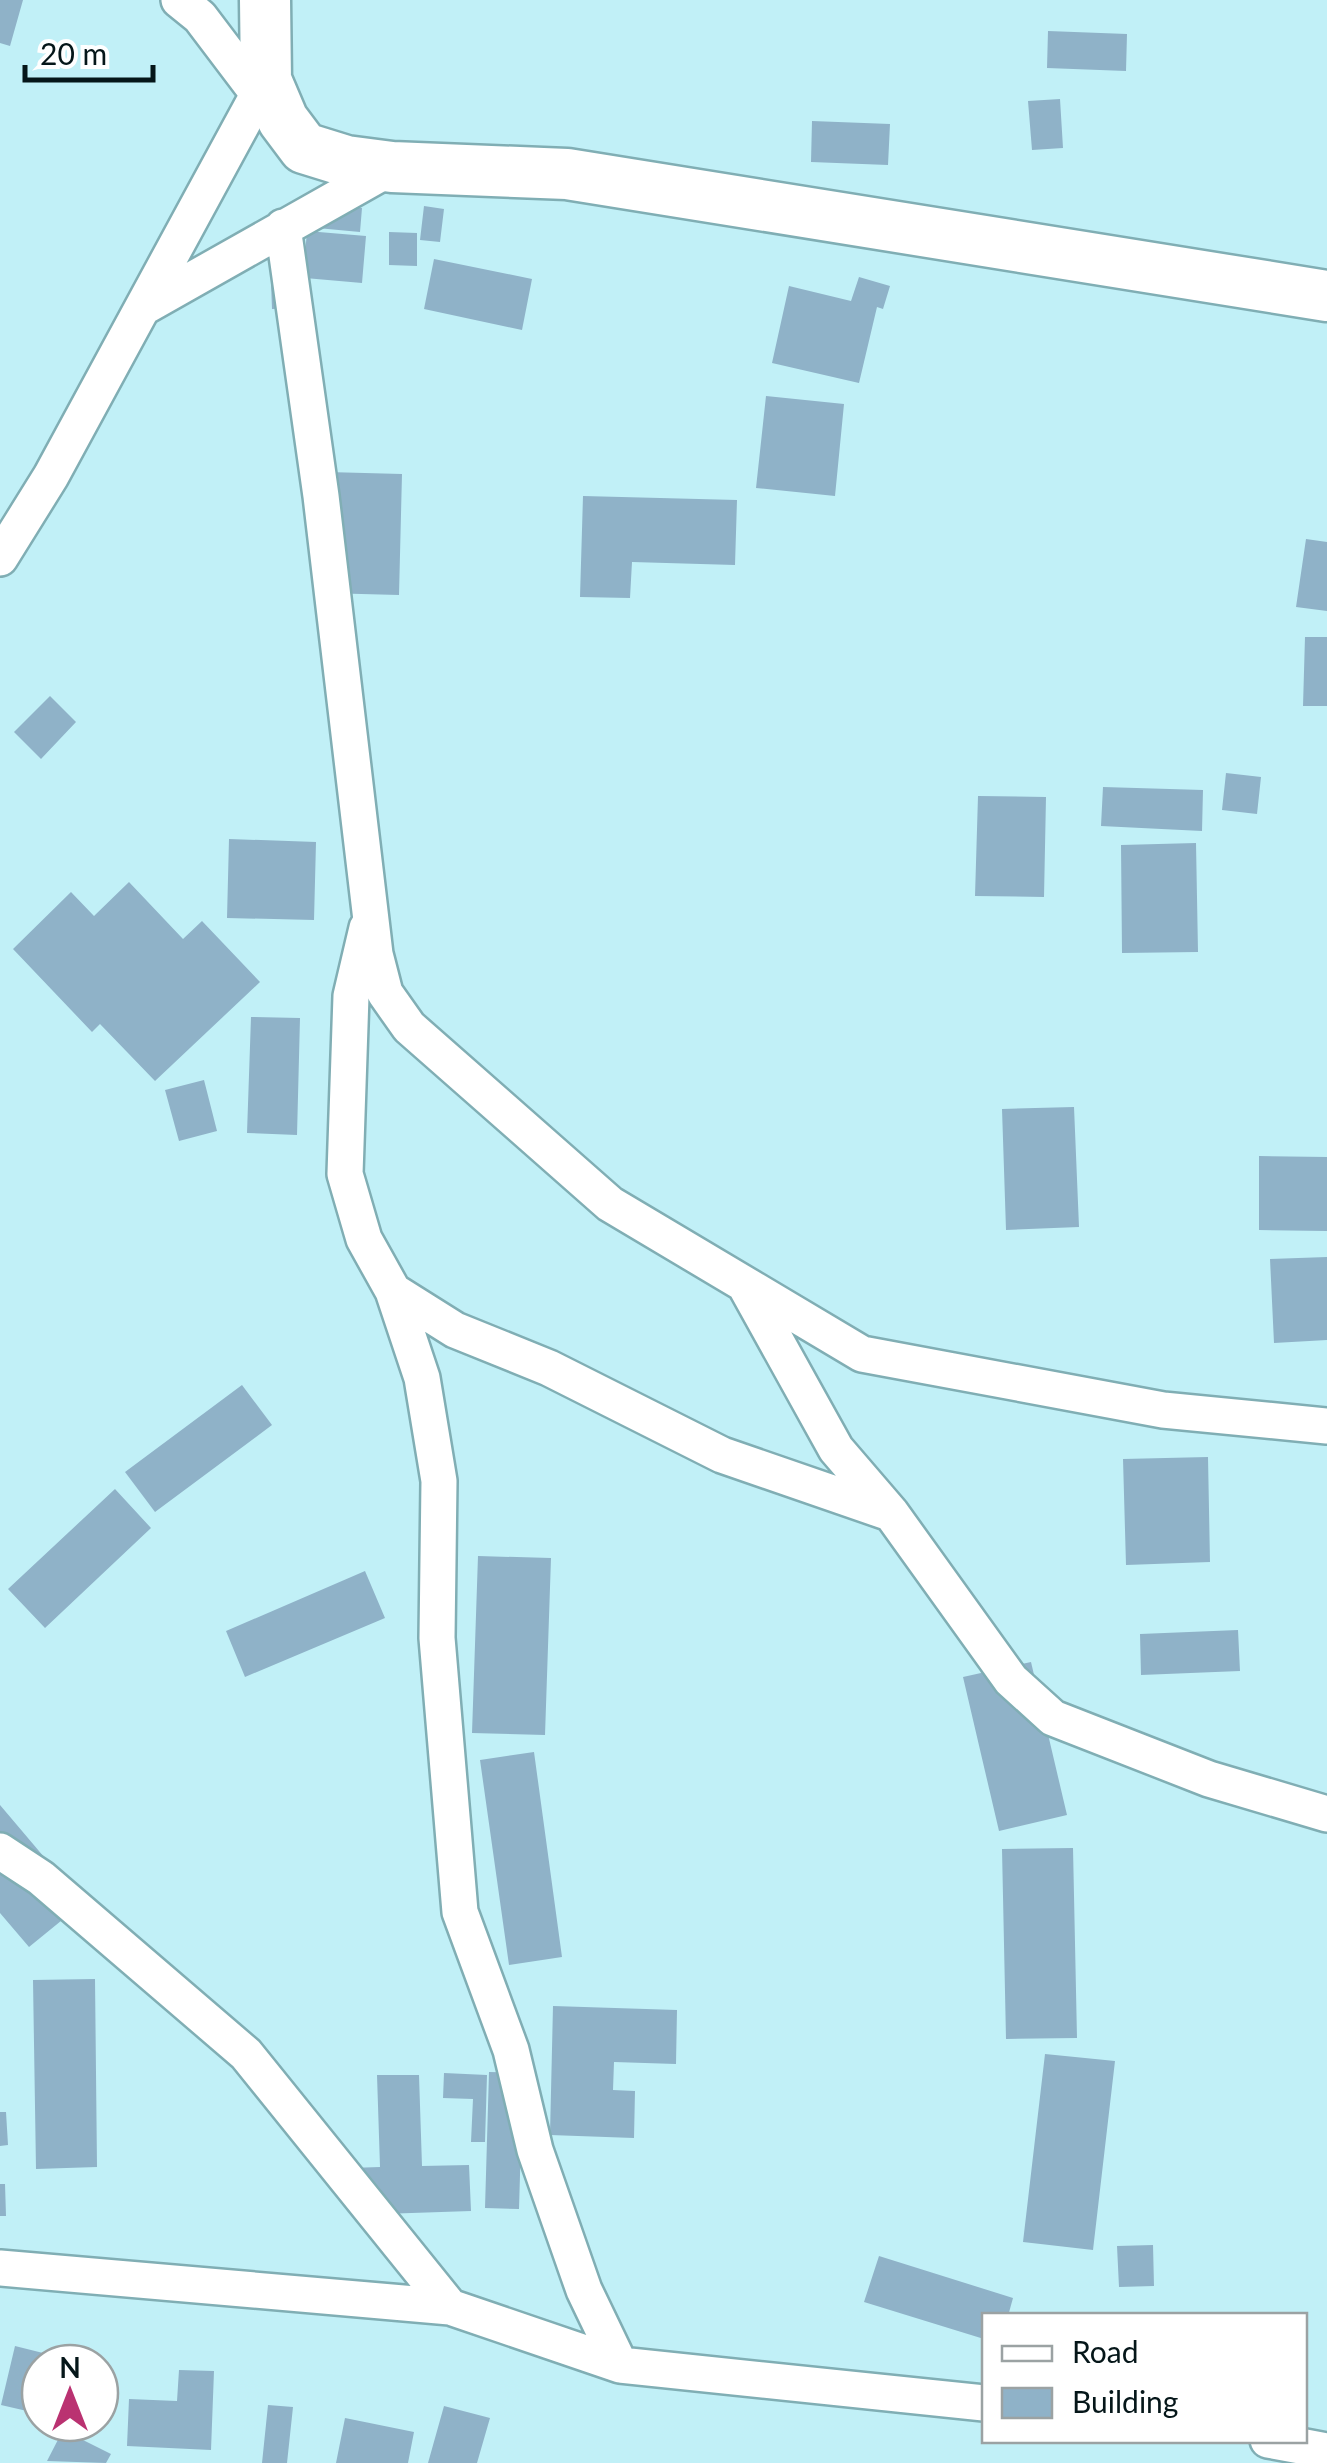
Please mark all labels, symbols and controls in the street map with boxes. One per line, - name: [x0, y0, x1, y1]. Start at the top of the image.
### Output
- scale bar: [25, 20, 152, 82]
- text: 20 m: [40, 35, 107, 71]
- legend: [982, 2313, 1307, 2443]
- text: Road: [1072, 2333, 1139, 2369]
- north arrow: [20, 2343, 120, 2443]
- text: N: [59, 2350, 81, 2384]
- text: Building: [1072, 2383, 1178, 2419]

